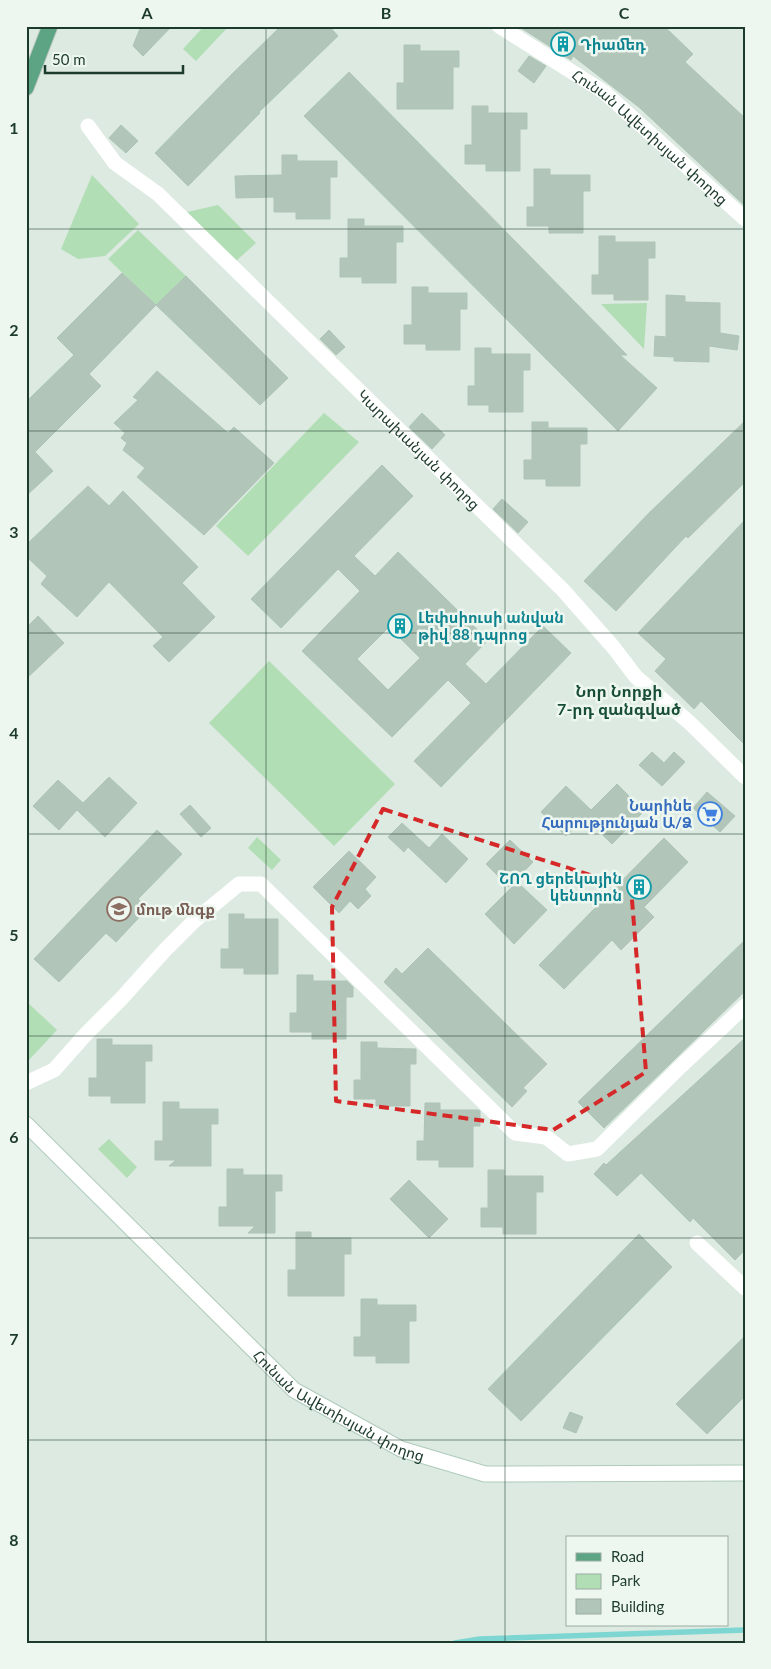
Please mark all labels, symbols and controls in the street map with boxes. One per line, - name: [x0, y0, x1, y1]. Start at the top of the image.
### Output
- text: A: [140, 3, 153, 22]
- text: B: [381, 3, 391, 22]
- text: C: [619, 3, 630, 22]
- building icon: Դիամեդ: [550, 31, 576, 57]
- place label: Դիամեդ: [580, 35, 646, 54]
- scale bar: [45, 42, 182, 74]
- text: 50 m: [52, 50, 86, 68]
- street label: Հունան Ավետիսյան փողոց: [569, 65, 732, 209]
- text: 1: [9, 118, 19, 137]
- text: 2: [9, 320, 19, 339]
- street label: Կարախանյան փողոց: [354, 386, 484, 514]
- text: 3: [9, 522, 19, 541]
- place label: Լեփսիուսի անվան թիվ 88 դպրոց: [418, 608, 564, 644]
- building icon: Լեփսիուսի անվան թիվ 88 դպրոց: [387, 613, 413, 639]
- district label: Նոր Նորքի 7-րդ զանգված: [557, 681, 681, 719]
- text: 4: [9, 723, 19, 742]
- place label: Նարինե Հարությունյան Ա/Ձ: [541, 796, 692, 832]
- supermarket icon: Նարինե Հարությունյան Ա/Ձ: [697, 801, 723, 827]
- place label: ՇՈՂ ցերեկային կենտրոն: [499, 869, 622, 905]
- building icon: ՇՈՂ ցերեկային կենտրոն: [626, 874, 652, 900]
- school or university icon: մութ մնգք: [106, 896, 132, 922]
- place label: մութ մնգք: [136, 900, 215, 919]
- text: 5: [9, 925, 19, 944]
- text: 6: [9, 1127, 19, 1146]
- text: 7: [9, 1329, 19, 1348]
- street label: Հունան Ավետիսյան փողոց: [250, 1346, 427, 1465]
- text: 8: [9, 1530, 19, 1549]
- legend: [566, 1536, 728, 1626]
- text: Road: [611, 1547, 644, 1565]
- text: Park: [611, 1571, 641, 1589]
- text: Building: [611, 1597, 664, 1615]

